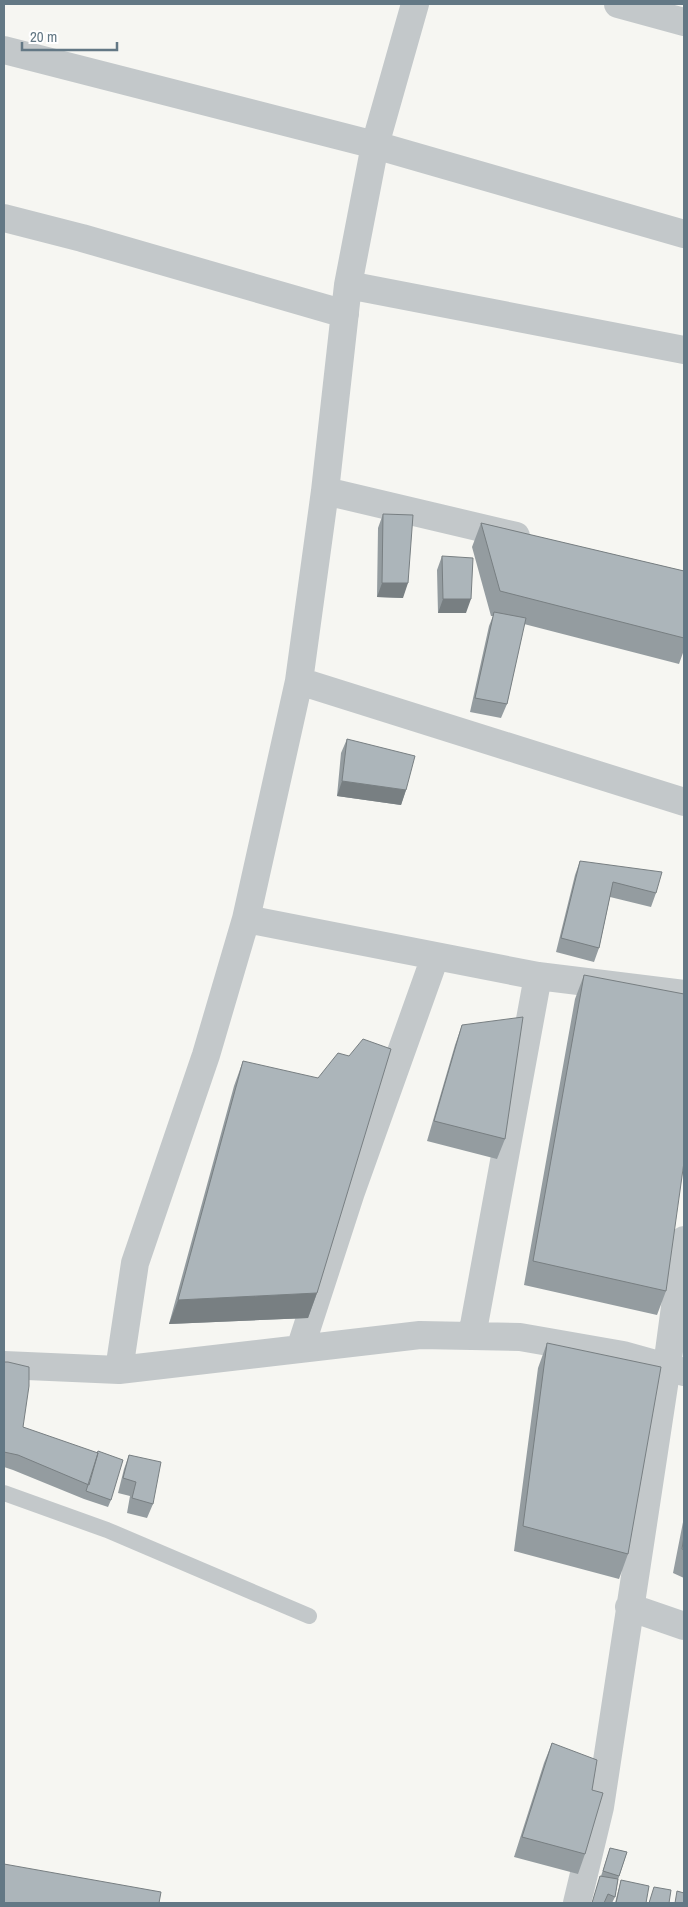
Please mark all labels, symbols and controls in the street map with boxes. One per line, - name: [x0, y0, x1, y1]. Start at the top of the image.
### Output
- scale bar: [22, 20, 118, 52]
- text: 20 m: [30, 26, 57, 47]

